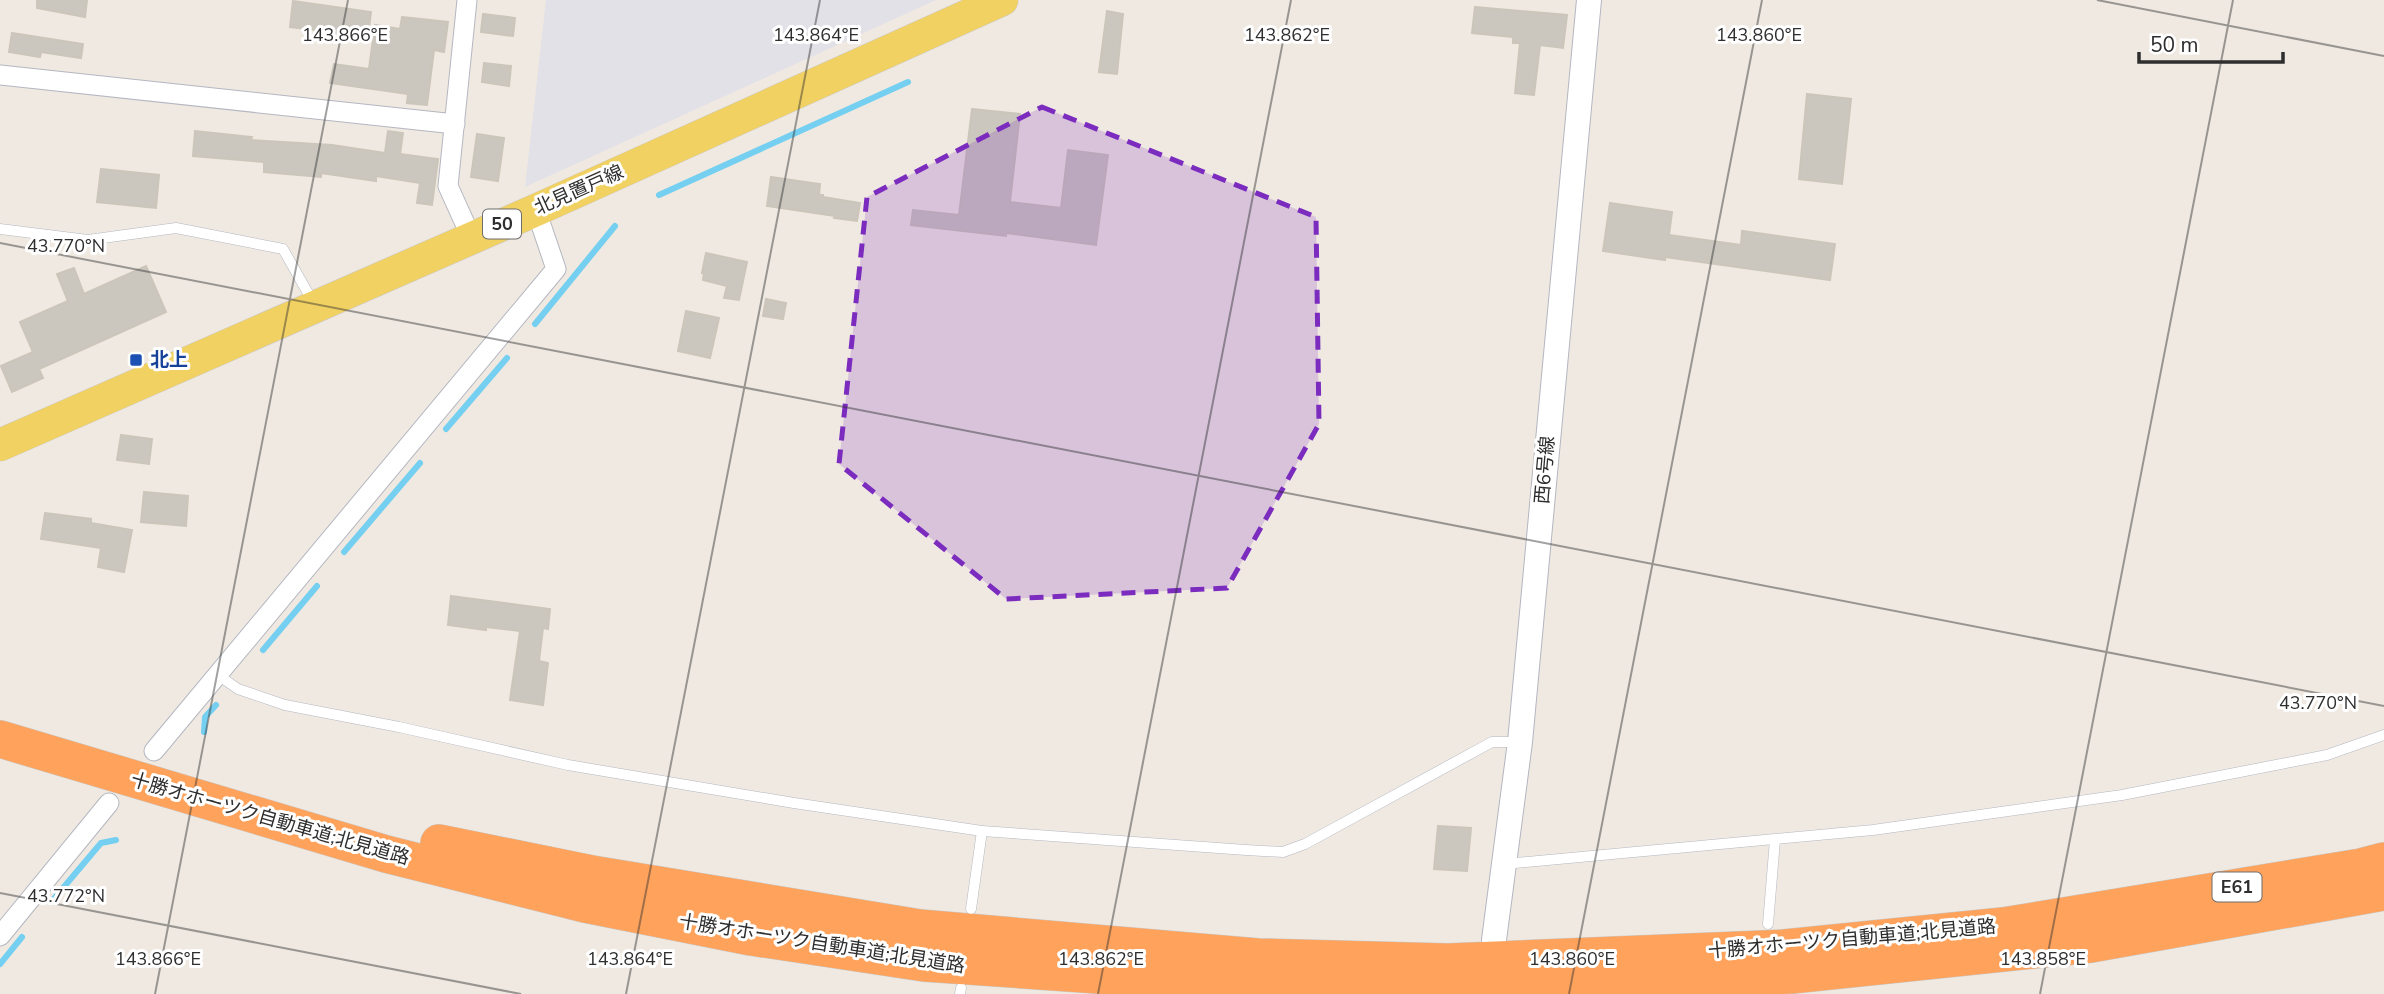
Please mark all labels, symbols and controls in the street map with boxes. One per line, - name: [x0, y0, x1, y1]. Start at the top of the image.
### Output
- scale bar: [2139, 21, 2282, 65]
- text: 143.866°E: [302, 23, 388, 47]
- text: 143.864°E: [773, 23, 859, 47]
- text: 143.862°E: [1244, 23, 1330, 47]
- text: 143.860°E: [1716, 23, 1802, 47]
- text: 50 m: [2150, 31, 2199, 59]
- street label: 北見置戸線: [530, 159, 628, 221]
- road number: 50: [483, 210, 521, 238]
- text: 43.770°N: [27, 234, 105, 258]
- place label: 北上: [150, 347, 188, 373]
- marker: 北上: [128, 352, 144, 368]
- street label: 西6号線: [1529, 435, 1561, 505]
- text: 43.770°N: [2279, 691, 2357, 715]
- street label: 十勝オホーツク自動車道;北見道路: [128, 767, 412, 871]
- road number: E61: [2212, 872, 2262, 902]
- text: 43.772°N: [27, 884, 105, 908]
- street label: 十勝オホーツク自動車道;北見道路: [677, 909, 967, 979]
- street label: 十勝オホーツク自動車道;北見道路: [1707, 913, 1997, 965]
- text: 143.866°E: [115, 947, 201, 971]
- text: 143.864°E: [587, 947, 673, 971]
- text: 143.862°E: [1058, 947, 1144, 971]
- text: 143.860°E: [1529, 947, 1615, 971]
- text: 143.858°E: [2000, 947, 2086, 971]

